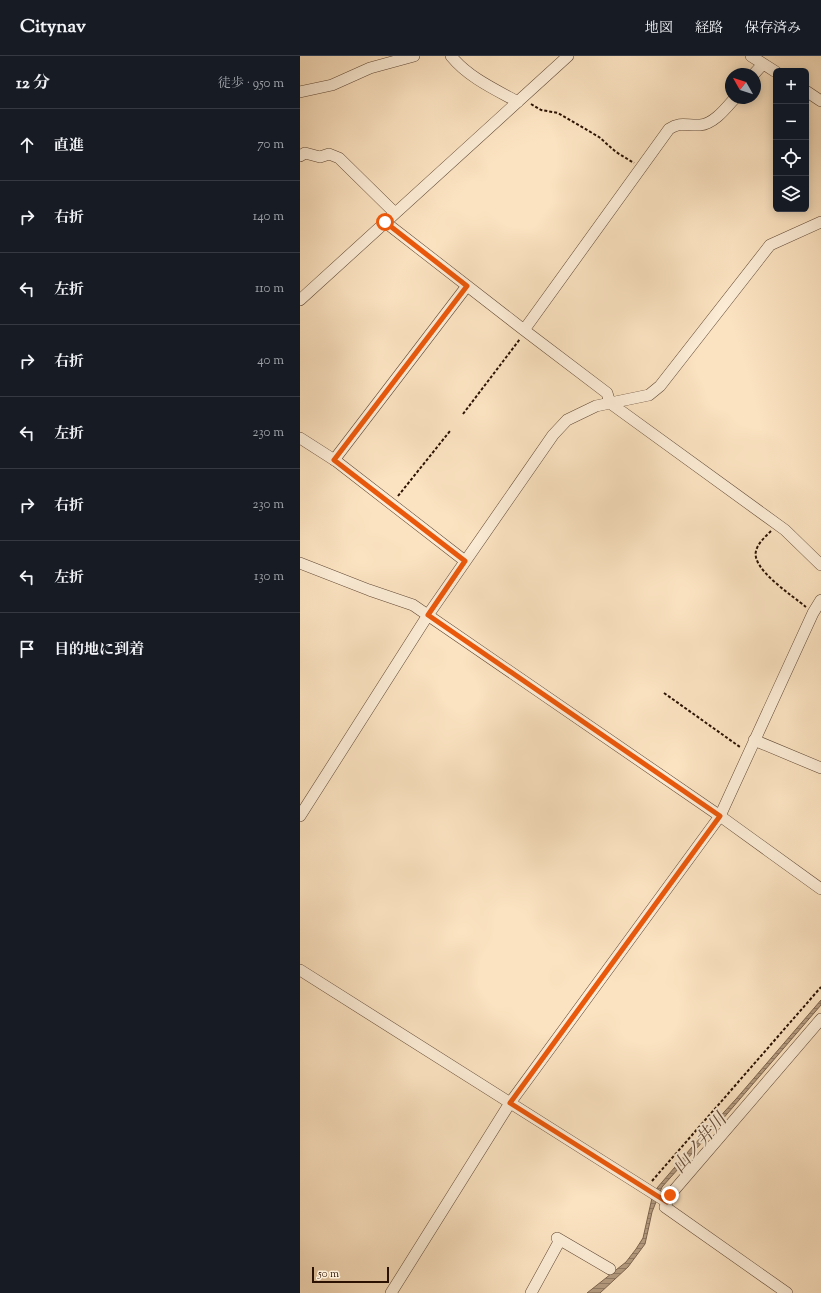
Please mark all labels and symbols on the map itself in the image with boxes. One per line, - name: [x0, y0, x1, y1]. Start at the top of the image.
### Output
- north arrow: [725, 68, 761, 104]
- route start: [376, 213, 394, 231]
- water label: 山ノ井川: [667, 1107, 735, 1180]
- route end: [661, 1186, 679, 1204]
- scale bar: [312, 1265, 389, 1284]

